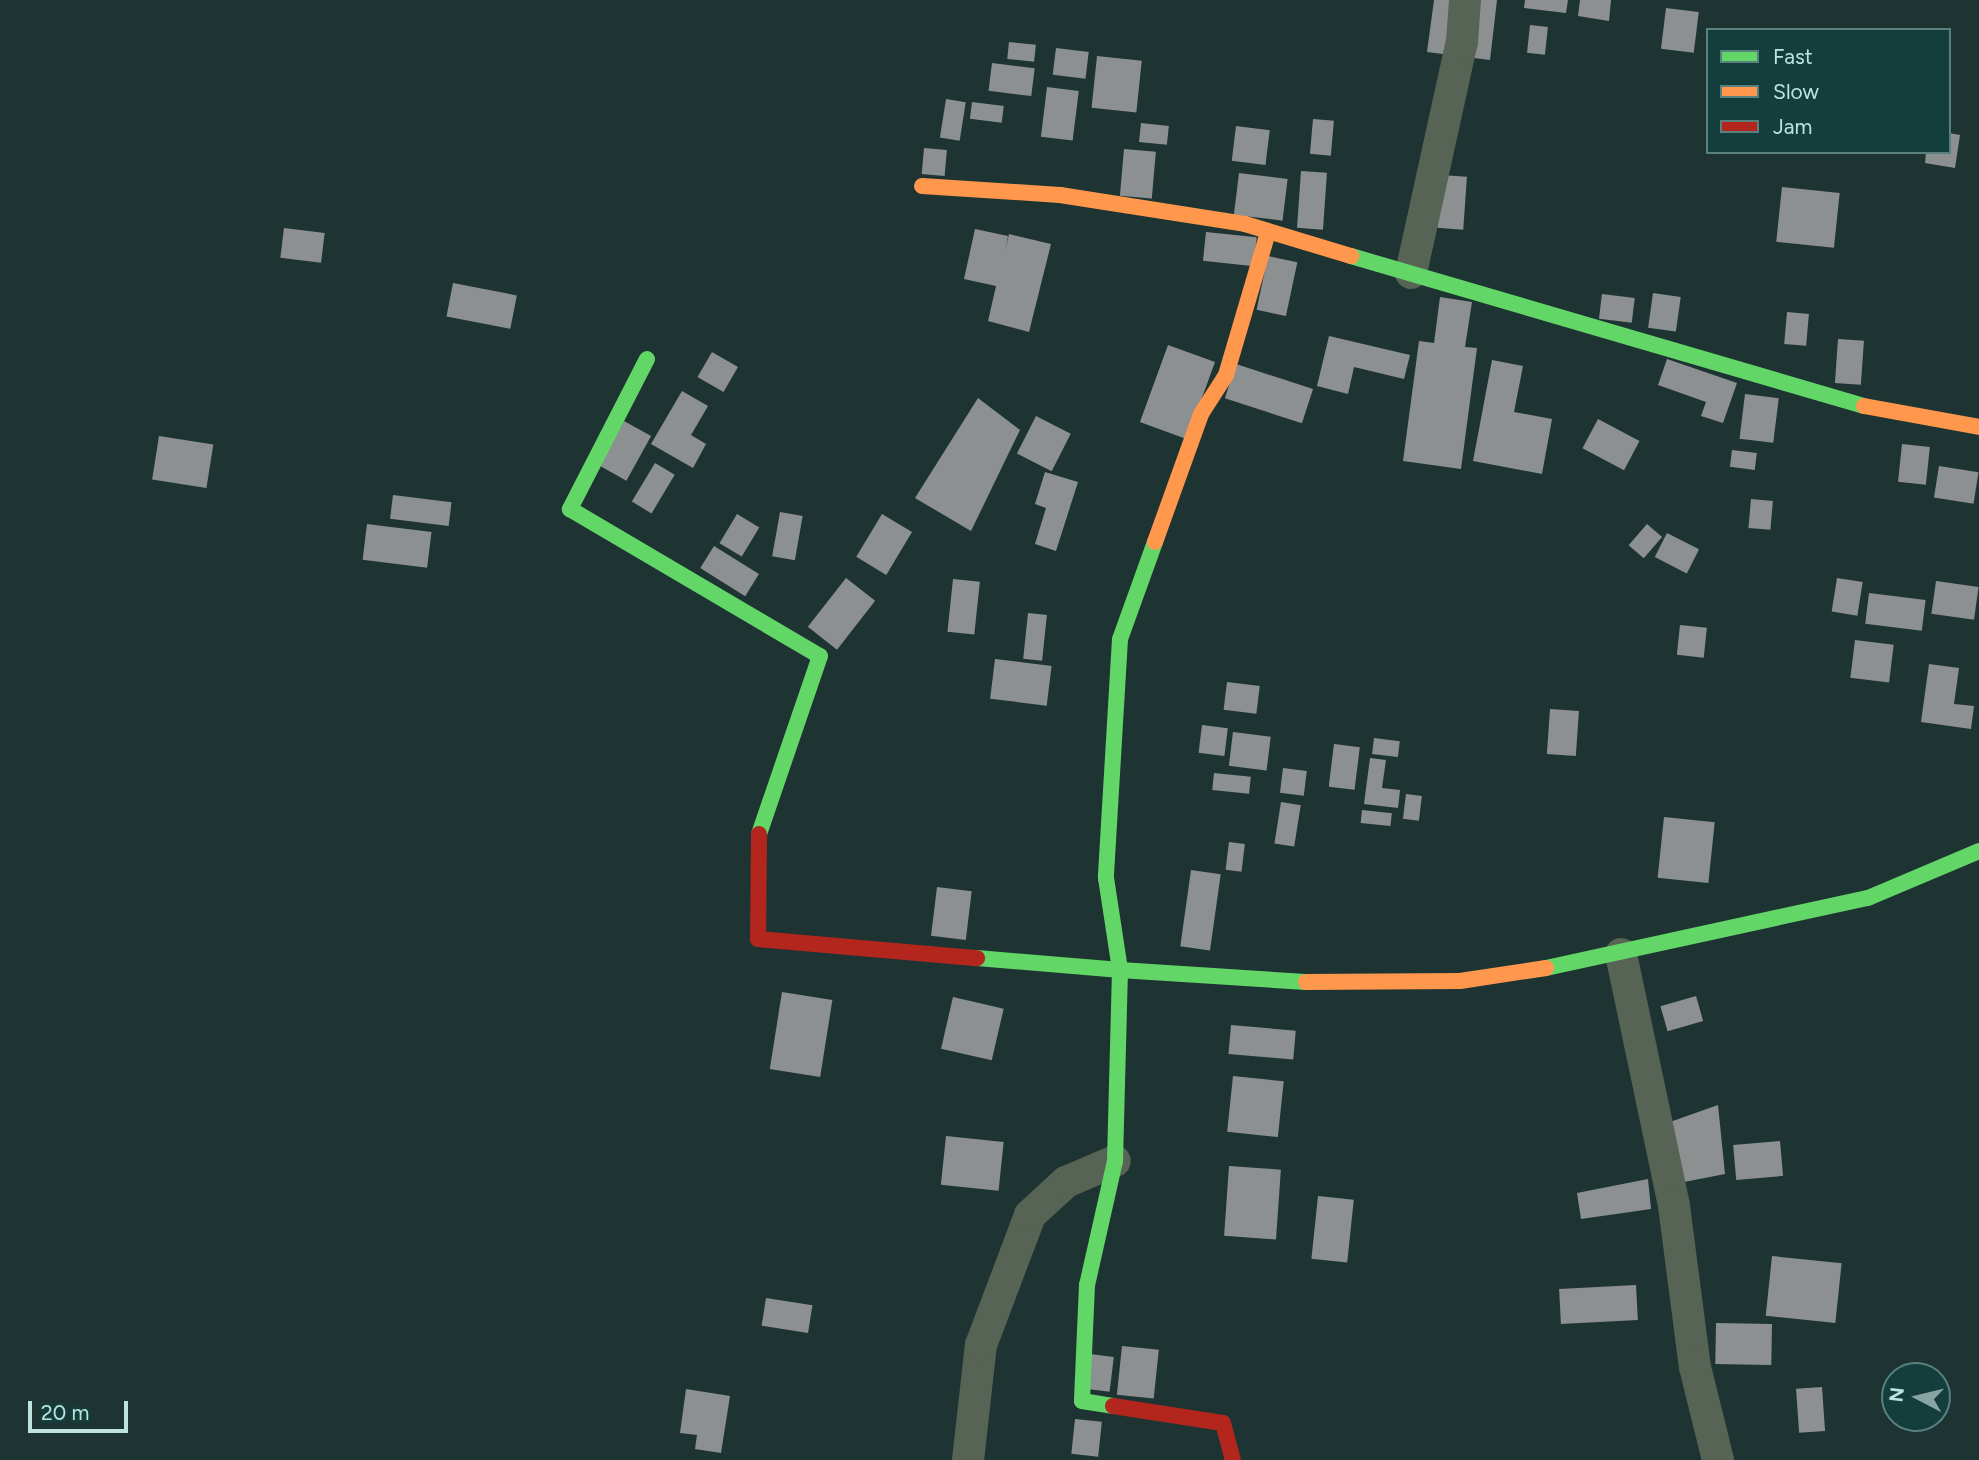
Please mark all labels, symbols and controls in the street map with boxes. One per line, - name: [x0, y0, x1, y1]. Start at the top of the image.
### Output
- legend: [1706, 28, 1951, 154]
- text: Fast: [1773, 44, 1813, 69]
- text: Slow: [1773, 79, 1819, 104]
- text: Jam: [1773, 114, 1812, 139]
- north arrow: [1881, 1362, 1951, 1432]
- scale bar: [32, 1386, 131, 1430]
- text: N: [1884, 1386, 1909, 1403]
- text: 20 m: [41, 1400, 89, 1425]

